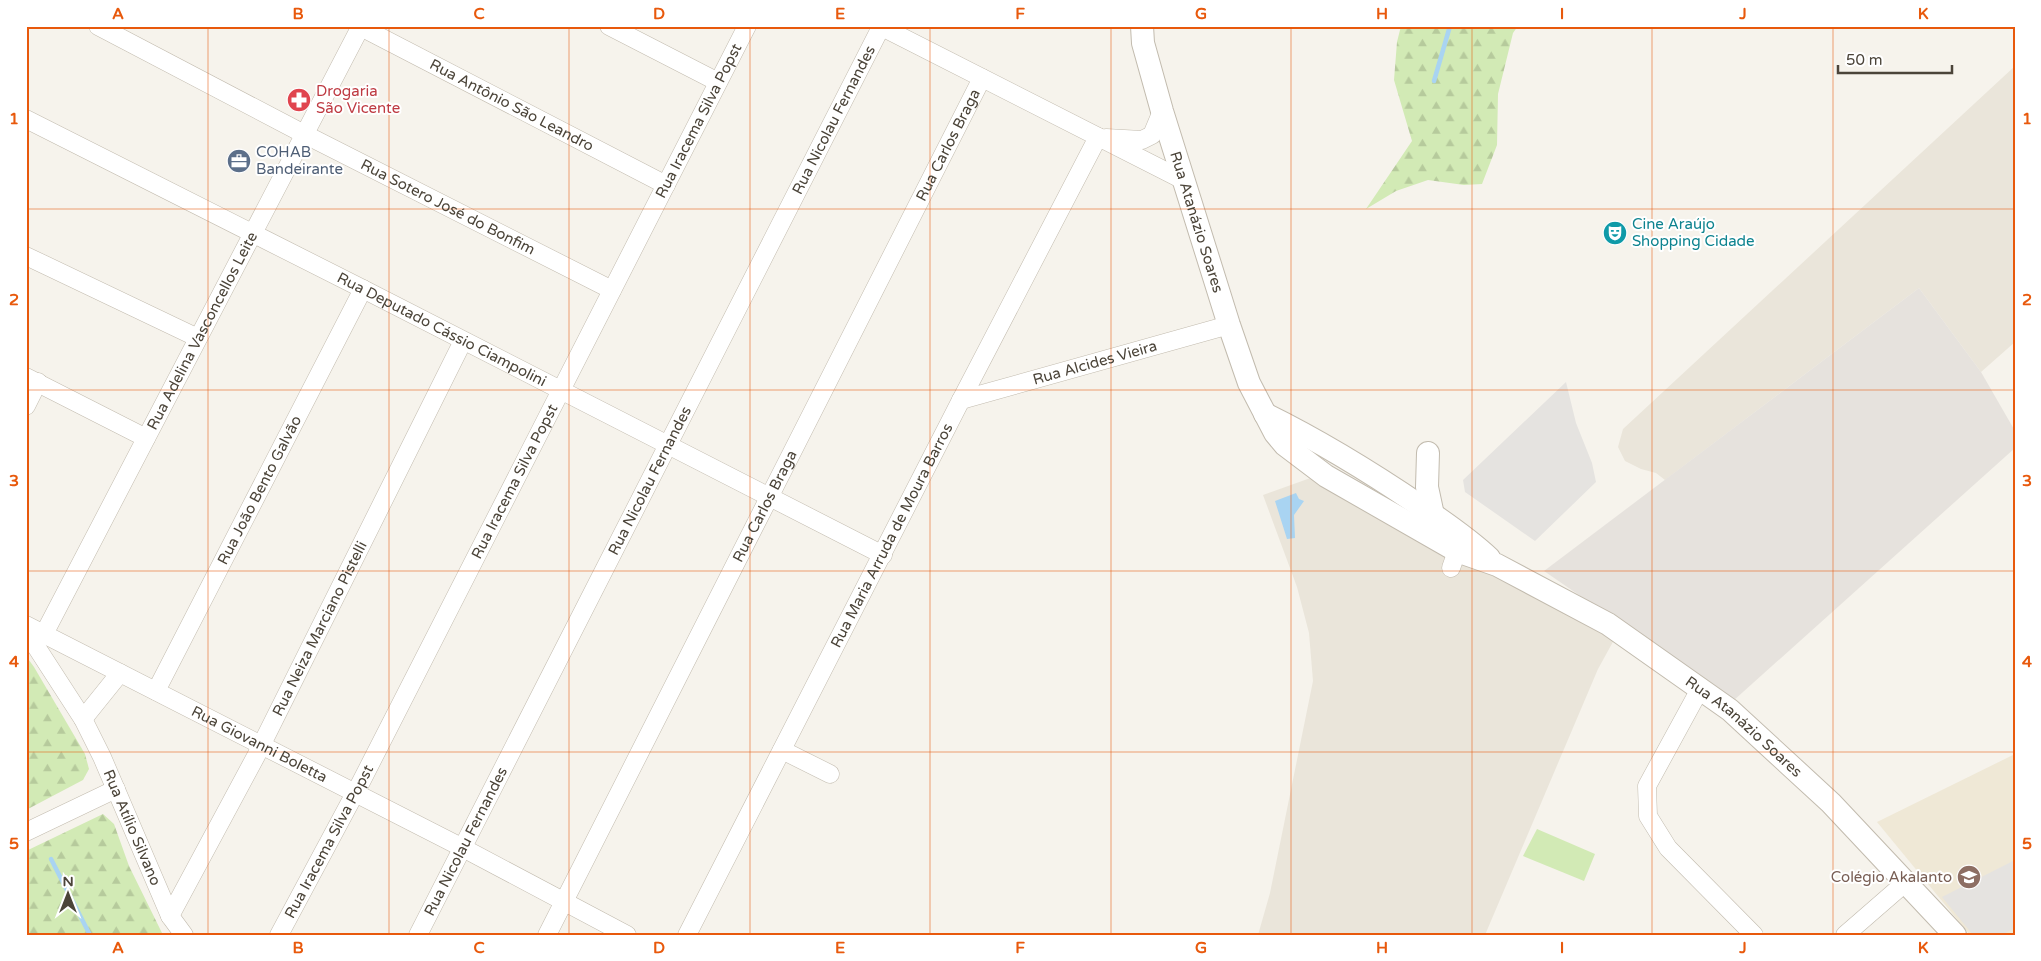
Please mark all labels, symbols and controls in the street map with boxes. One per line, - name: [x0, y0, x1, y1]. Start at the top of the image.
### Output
- text: A: [112, 4, 124, 24]
- text: B: [292, 4, 304, 24]
- text: C: [473, 4, 485, 24]
- text: D: [653, 4, 665, 24]
- text: E: [835, 4, 845, 24]
- text: F: [1015, 4, 1025, 24]
- text: G: [1195, 4, 1207, 24]
- text: H: [1376, 4, 1388, 24]
- text: I: [1560, 4, 1564, 24]
- text: J: [1738, 4, 1747, 24]
- text: K: [1918, 4, 1929, 24]
- street label: Rua Iracema Silva Popst: [652, 40, 746, 201]
- street label: Rua Nicolau Fernandes: [788, 42, 879, 197]
- scale bar: [1838, 42, 1952, 74]
- text: 50 m: [1846, 51, 1883, 69]
- street label: Rua Antônio São Leandro: [427, 55, 597, 155]
- place label: Drogaria São Vicente: [316, 82, 400, 117]
- street label: Rua Carlos Braga: [912, 86, 984, 204]
- pharmacy icon: Drogaria São Vicente: [286, 87, 312, 113]
- text: 1: [9, 109, 19, 129]
- text: 1: [2022, 109, 2032, 129]
- place label: COHAB Bandeirante: [256, 143, 343, 178]
- office icon: COHAB Bandeirante: [226, 148, 252, 174]
- street label: Rua Atanázio Soares: [1166, 149, 1227, 295]
- street label: Rua Sotero José do Bonfim: [358, 155, 538, 259]
- place label: Cine Araújo Shopping Cidade: [1632, 215, 1755, 250]
- theatre icon: Cine Araújo Shopping Cidade: [1602, 220, 1628, 246]
- street label: Rua Adelina Vasconcellos Leite: [143, 229, 261, 433]
- street label: Rua Deputado Cássio Ciampolini: [334, 269, 549, 390]
- text: 2: [9, 290, 19, 310]
- text: 2: [2022, 290, 2032, 310]
- street label: Rua Alcides Vieira: [1031, 337, 1159, 388]
- street label: Rua Iracema Silva Popst: [467, 401, 562, 562]
- street label: Rua Nicolau Fernandes: [604, 403, 695, 558]
- street label: Rua João Bento Galvão: [214, 413, 305, 568]
- street label: Rua Maria Arruda de Moura Barros: [827, 420, 957, 650]
- street label: Rua Carlos Braga: [729, 447, 801, 565]
- text: 3: [9, 471, 19, 491]
- text: 3: [2022, 471, 2032, 491]
- street label: Rua Neiza Marciano Pistelli: [268, 538, 371, 719]
- text: 4: [9, 652, 19, 672]
- text: 4: [2022, 652, 2032, 672]
- street label: Rua Atanázio Soares: [1682, 672, 1806, 781]
- street label: Rua Giovanni Boletta: [188, 702, 330, 786]
- street label: Rua Iracema Silva Popst: [281, 762, 377, 921]
- street label: Rua Nicolau Fernandes: [420, 764, 511, 919]
- street label: Rua Atílio Silvano: [99, 767, 165, 888]
- text: 5: [9, 834, 19, 854]
- text: 5: [2022, 834, 2032, 854]
- school or university icon: Colégio Akalanto: [1956, 864, 1982, 890]
- north arrow: [42, 868, 92, 918]
- place label: Colégio Akalanto: [1831, 868, 1952, 886]
- text: N: [62, 873, 74, 890]
- text: A: [112, 938, 124, 958]
- text: B: [292, 938, 304, 958]
- text: C: [473, 938, 485, 958]
- text: D: [653, 938, 665, 958]
- text: E: [835, 938, 845, 958]
- text: F: [1015, 938, 1025, 958]
- text: G: [1195, 938, 1207, 958]
- text: H: [1376, 938, 1388, 958]
- text: I: [1560, 938, 1564, 958]
- text: J: [1738, 938, 1747, 958]
- text: K: [1918, 938, 1929, 958]

